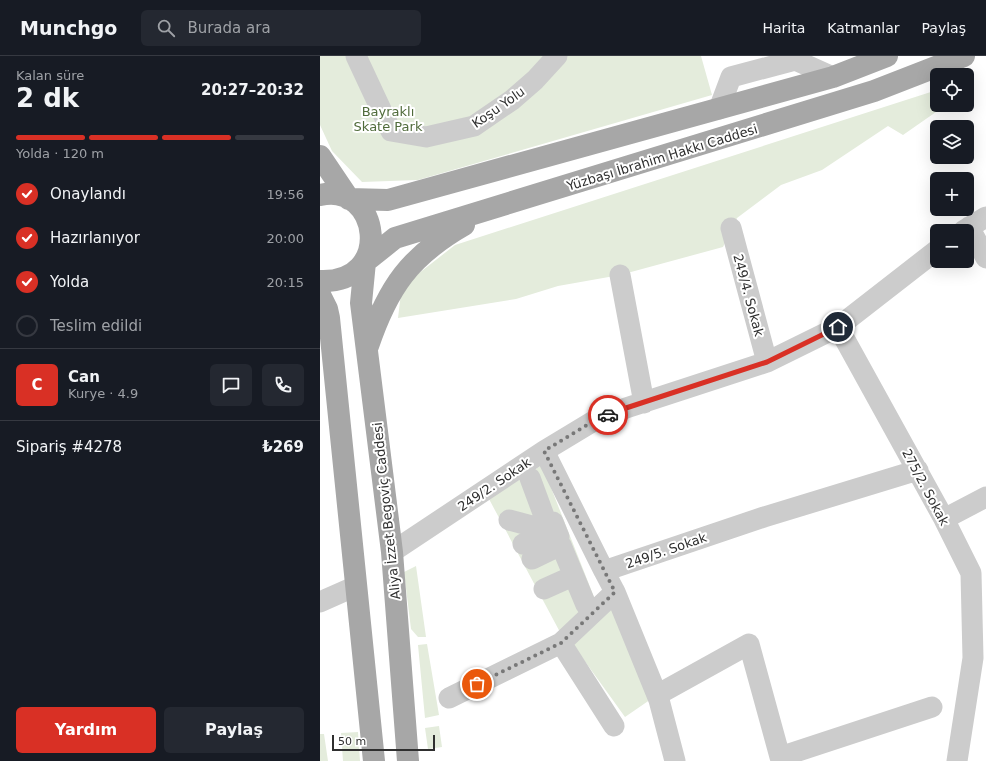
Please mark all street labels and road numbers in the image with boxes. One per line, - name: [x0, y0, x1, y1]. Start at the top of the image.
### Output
- street label: Koşu Yolu: [469, 84, 528, 131]
- street label: Yüzbaşı İbrahim Hakkı Caddesi: [564, 121, 759, 194]
- street label: 249/4. Sokak: [730, 252, 767, 338]
- street label: Aliya İzzet Begoviç Caddesi: [370, 422, 403, 600]
- street label: 275/2. Sokak: [899, 446, 952, 529]
- street label: 249/2. Sokak: [455, 454, 534, 514]
- street label: 249/5. Sokak: [624, 529, 709, 571]

